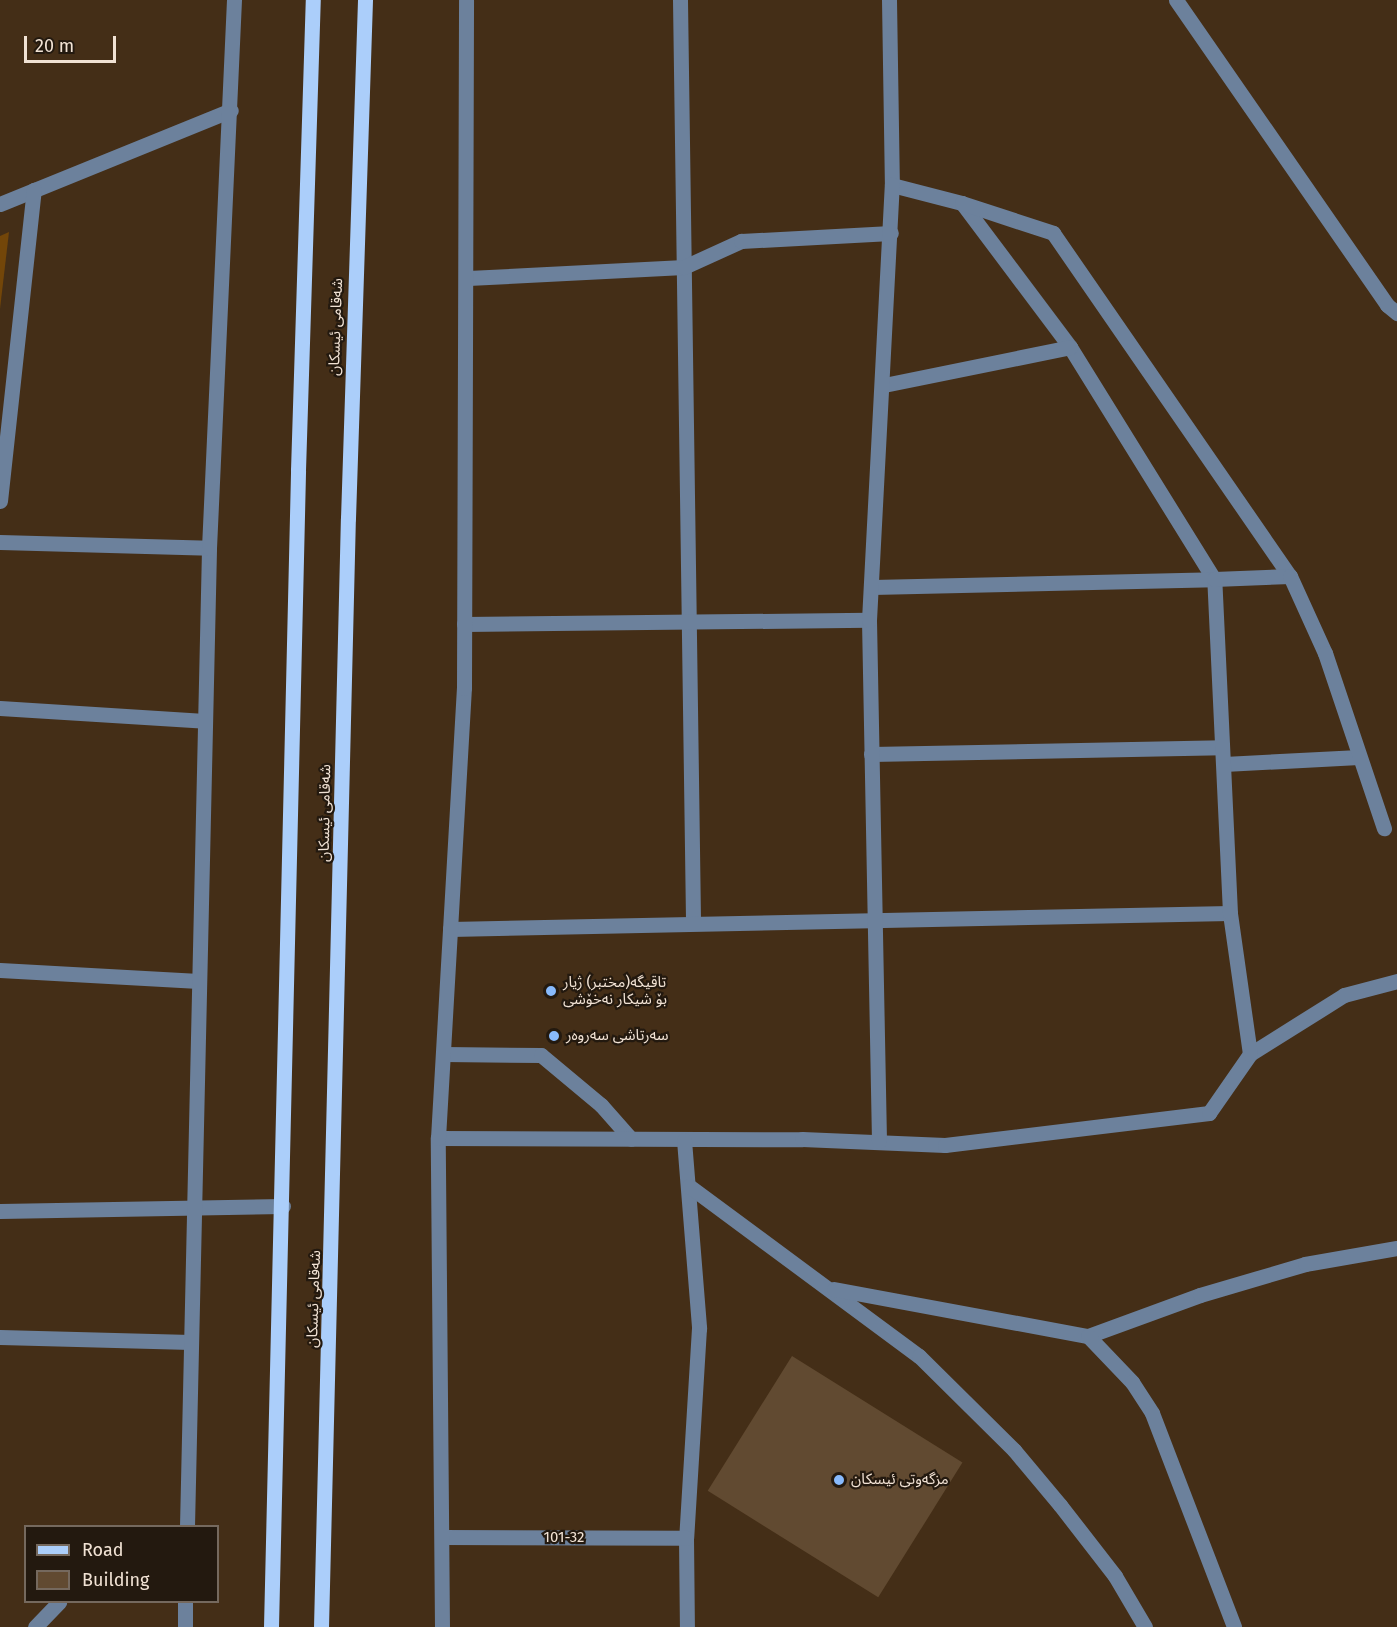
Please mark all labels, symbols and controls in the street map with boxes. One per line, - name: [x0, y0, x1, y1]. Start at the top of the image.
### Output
- scale bar: [27, 24, 118, 62]
- text: 20 m: [35, 35, 74, 57]
- street label: شەقامی ئیسکان: [325, 278, 347, 376]
- street label: شەقامی ئیسکان: [315, 764, 335, 862]
- place label: تاقیگە(مختبر) ژیار بۆ شیکار نەخۆشی: [563, 973, 667, 1008]
- marker: تاقیگە(مختبر) ژیار بۆ شیکار نەخۆشی: [544, 984, 558, 998]
- place label: سەرتاشی سەروەر: [566, 1027, 669, 1045]
- marker: سەرتاشی سەروەر: [547, 1029, 561, 1043]
- street label: شەقامی ئیسکان: [303, 1250, 325, 1348]
- place label: مزگەوتی ئیسکان: [851, 1471, 949, 1489]
- marker: مزگەوتی ئیسکان: [832, 1473, 846, 1487]
- legend: [24, 1525, 219, 1603]
- street label: 101-32: [544, 1529, 584, 1547]
- text: Road: [82, 1539, 124, 1561]
- text: Building: [82, 1569, 149, 1591]

